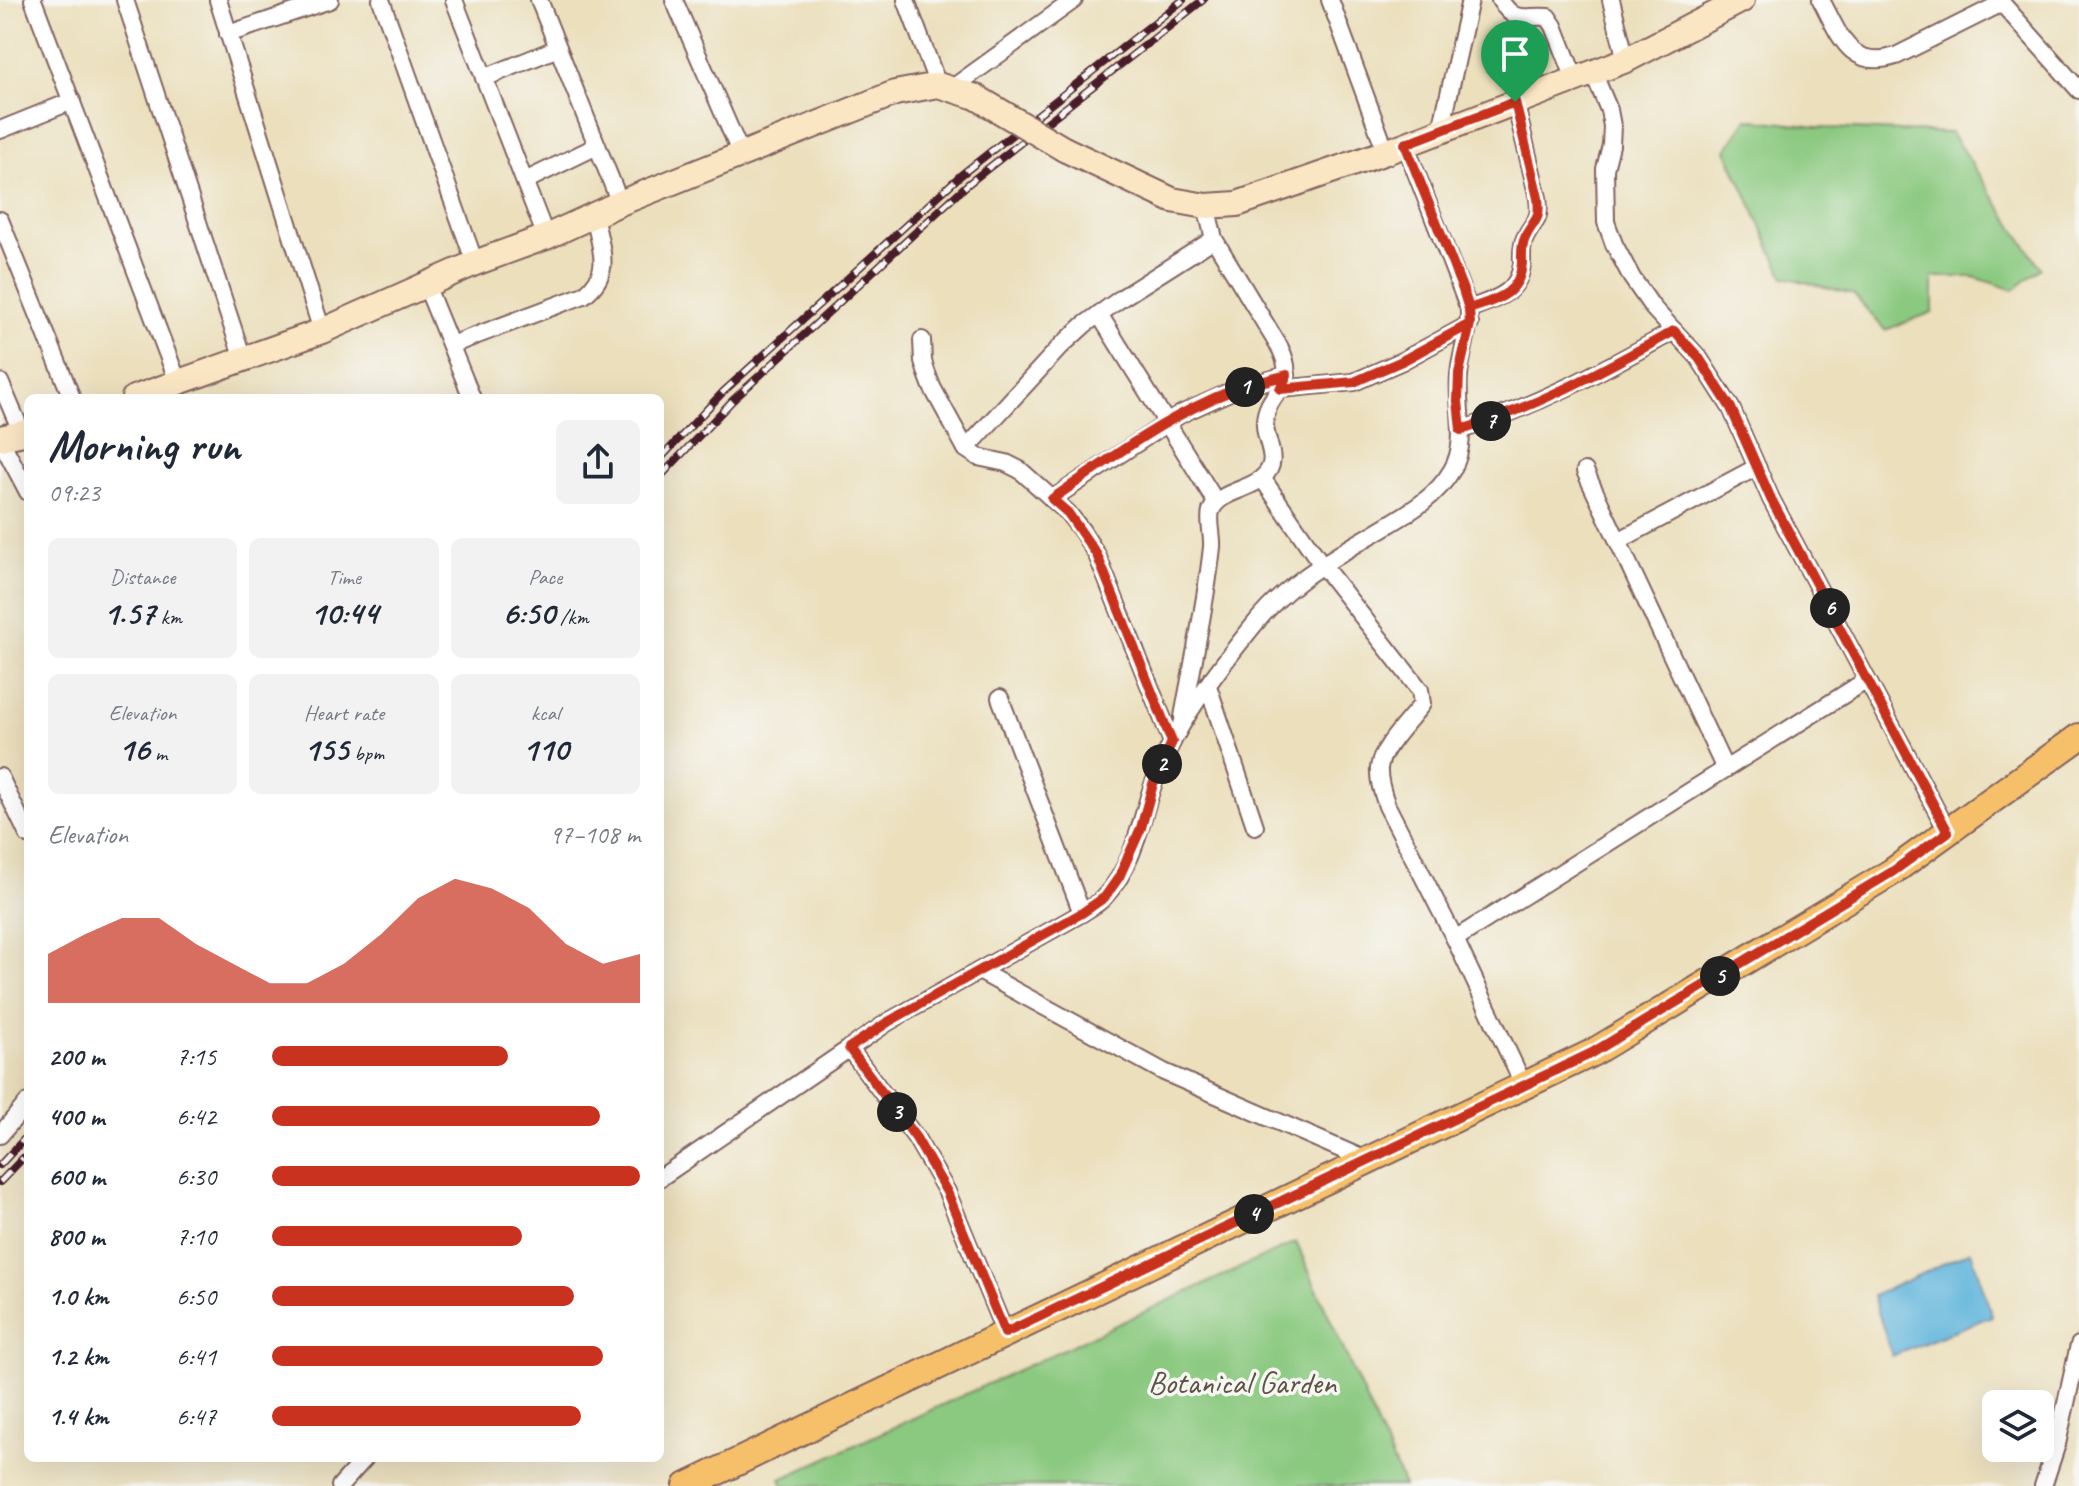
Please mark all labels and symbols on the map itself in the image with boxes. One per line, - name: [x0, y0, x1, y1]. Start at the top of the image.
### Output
- pin: [1481, 20, 1549, 102]
- pin: 1: [1225, 367, 1265, 407]
- pin: 7: [1471, 401, 1511, 441]
- pin: 6: [1810, 588, 1850, 628]
- pin: 2: [1142, 744, 1182, 784]
- pin: 5: [1700, 956, 1740, 996]
- pin: 3: [877, 1092, 917, 1132]
- pin: 4: [1234, 1194, 1274, 1234]
- park label: Botanical Garden: [1148, 1362, 1338, 1403]

